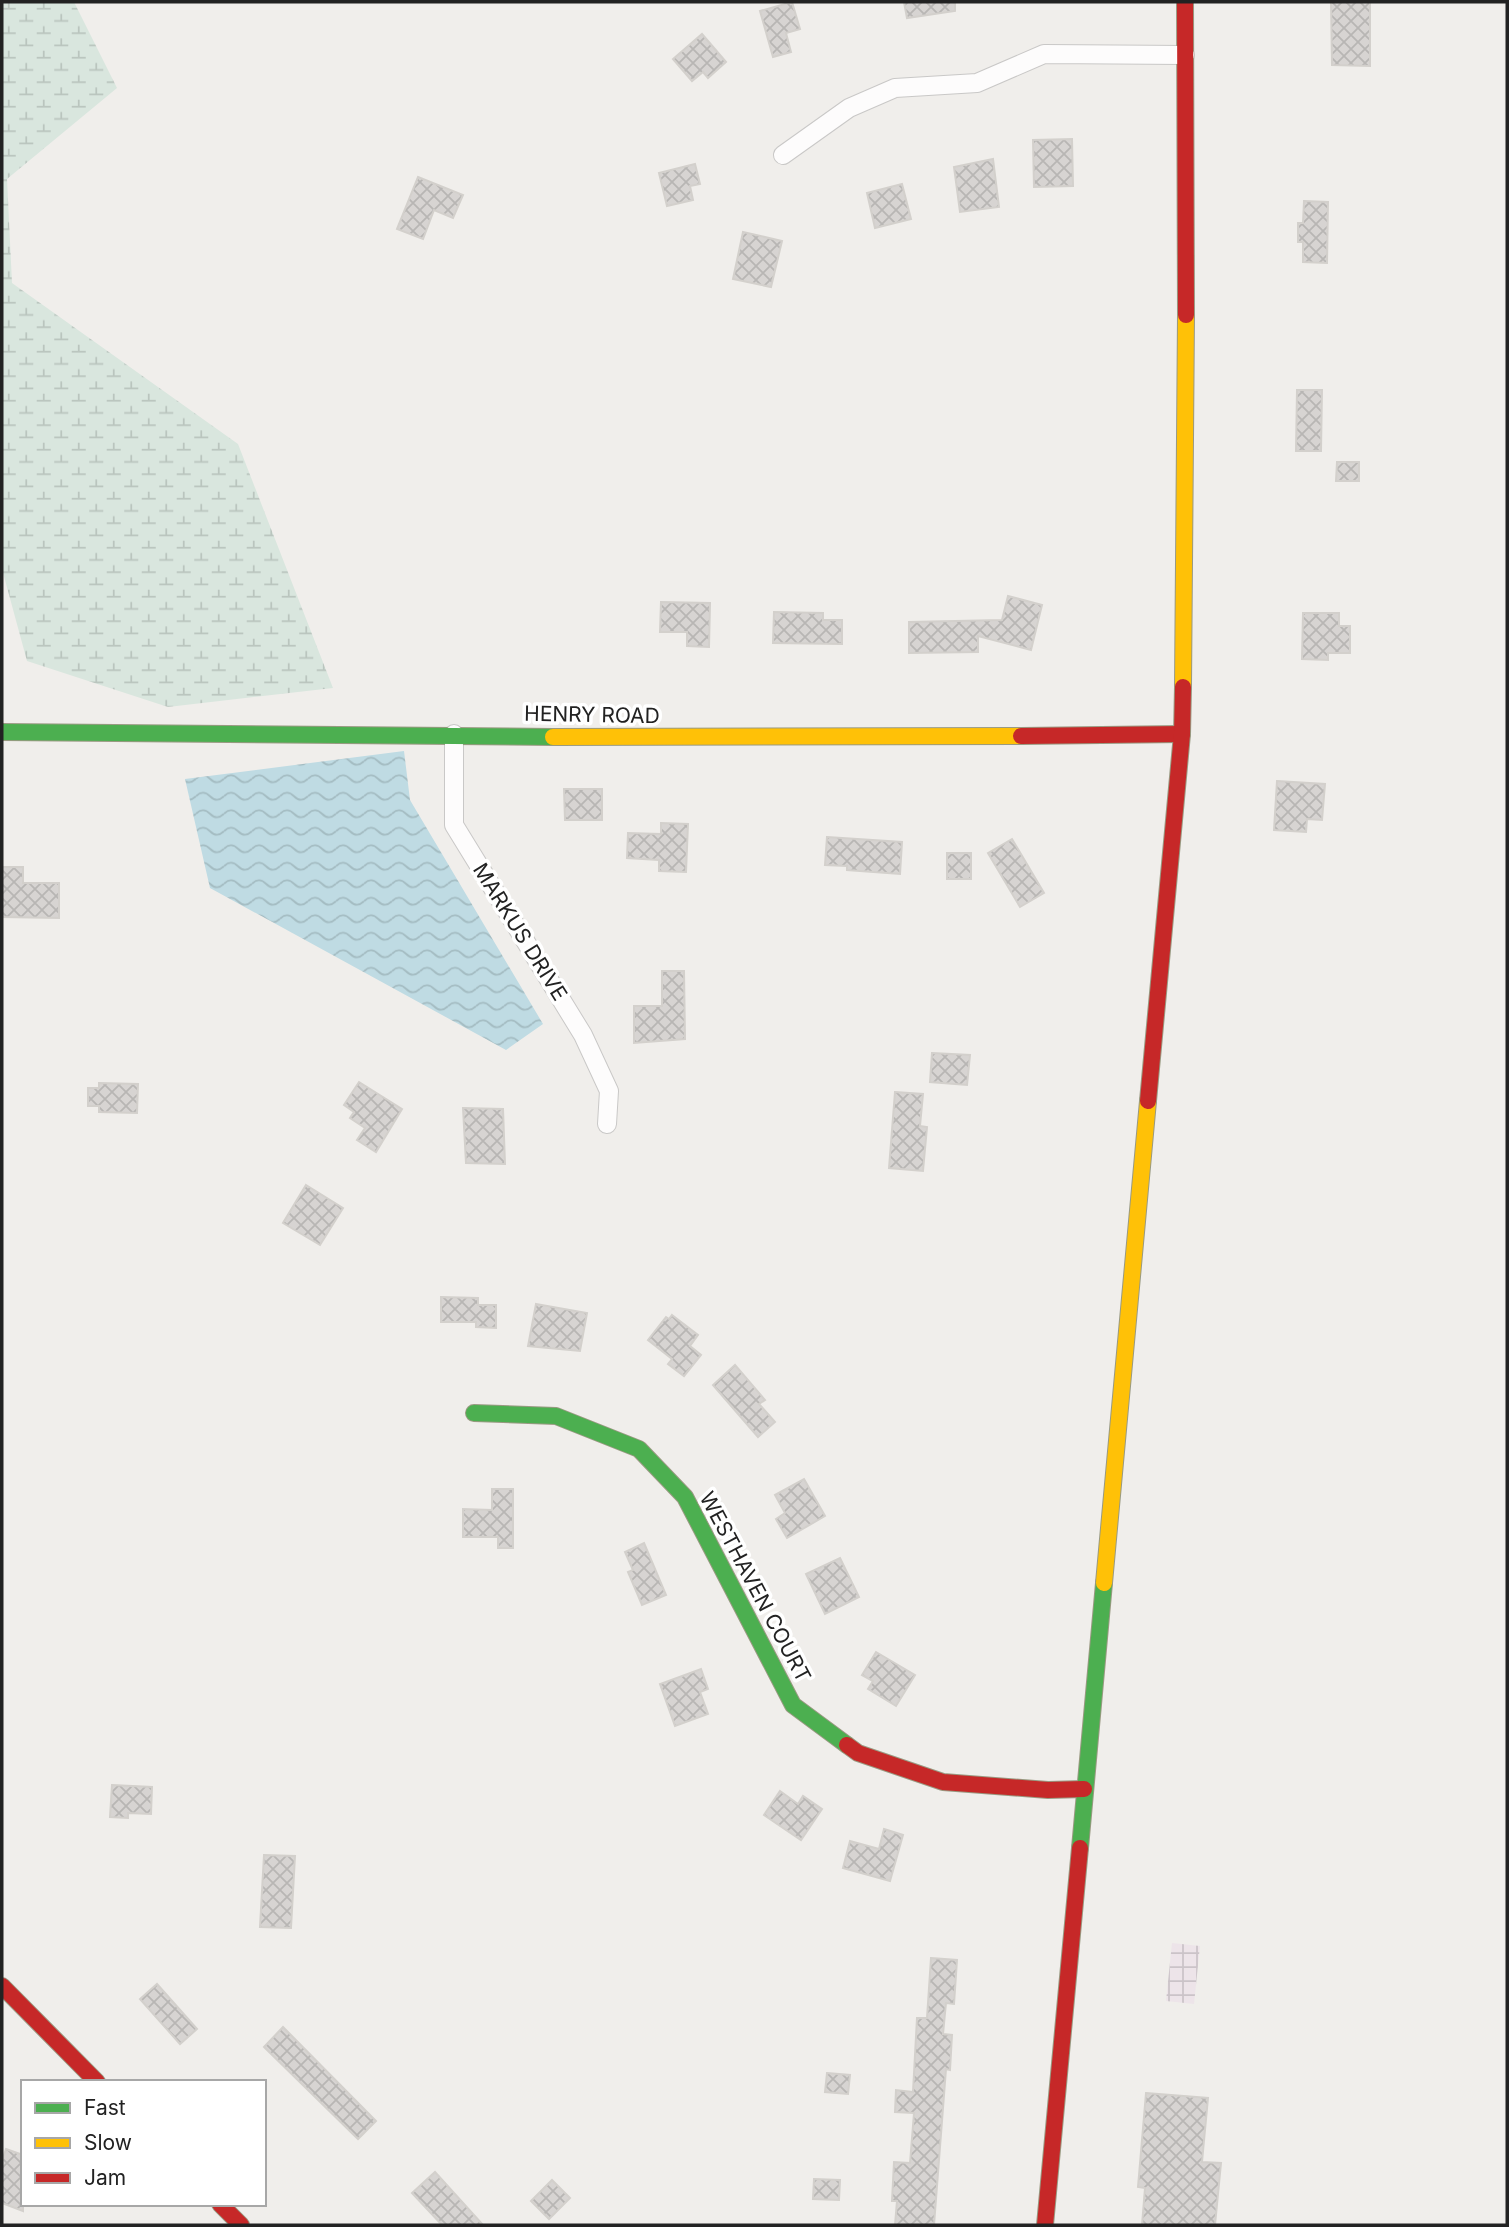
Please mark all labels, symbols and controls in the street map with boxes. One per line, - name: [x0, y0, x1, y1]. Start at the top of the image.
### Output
- street label: HENRY ROAD: [524, 701, 660, 728]
- street label: MARKUS DRIVE: [468, 858, 573, 1005]
- street label: WESTHAVEN COURT: [695, 1487, 816, 1686]
- legend: [21, 2080, 266, 2206]
- text: Fast: [84, 2095, 126, 2120]
- text: Slow: [84, 2130, 132, 2155]
- text: Jam: [84, 2165, 126, 2190]

